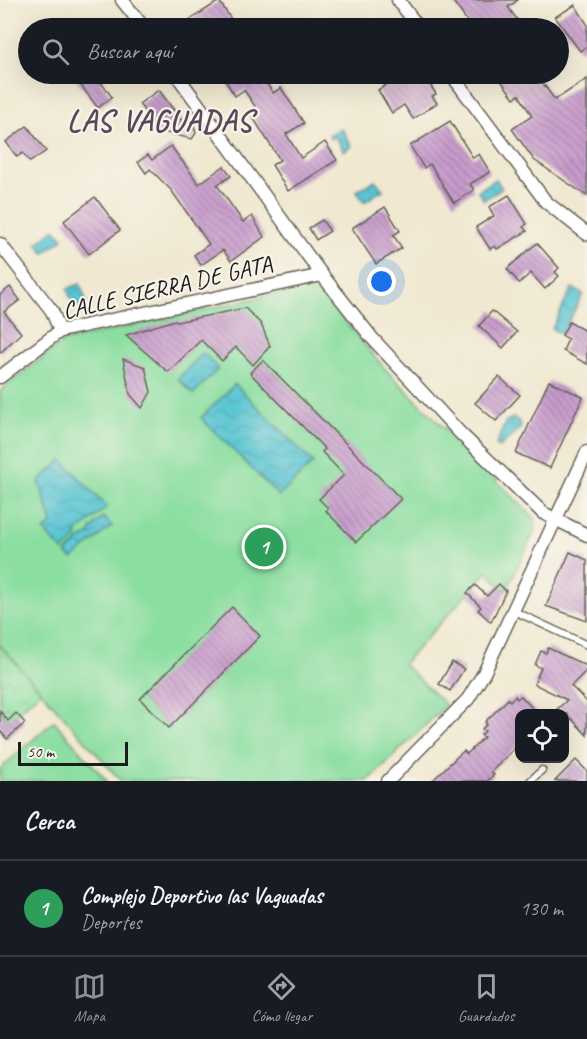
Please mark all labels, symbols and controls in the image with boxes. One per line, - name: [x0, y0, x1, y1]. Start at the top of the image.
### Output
- search box: [18, 18, 569, 84]
- icon: search: [39, 35, 72, 68]
- text: Buscar aquí: [87, 37, 173, 65]
- district label: LAS VAGUADAS: [67, 102, 259, 140]
- street label: CALLE SIERRA DE GATA: [59, 248, 275, 326]
- your location: [367, 267, 396, 296]
- pin: 1: [244, 524, 284, 570]
- map controls: [515, 709, 569, 763]
- button: locate: [515, 709, 569, 763]
- scale bar: [18, 739, 128, 766]
- text: 50 m: [27, 742, 54, 762]
- text: Cerca: [24, 804, 74, 837]
- text: Complejo Deportivo las Vaguadas: [81, 882, 323, 910]
- text: 1: [39, 896, 48, 921]
- text: 130 m: [520, 896, 563, 921]
- text: Deportes: [81, 910, 141, 935]
- tab: Mapa: [73, 970, 106, 1026]
- tab: Cómo llegar: [252, 970, 312, 1026]
- tab: Guardados: [458, 970, 514, 1026]

